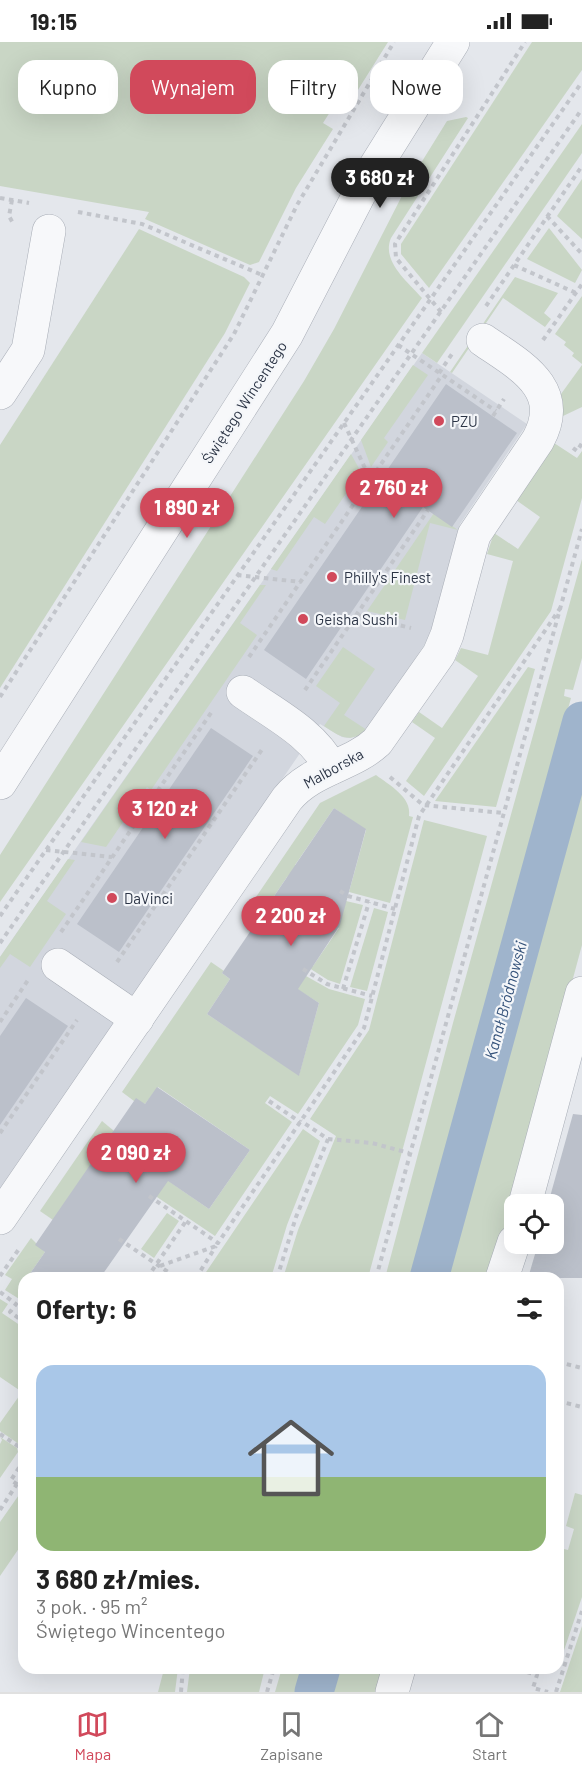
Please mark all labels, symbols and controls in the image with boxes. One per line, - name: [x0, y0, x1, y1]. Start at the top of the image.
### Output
- text: 19:15: [30, 8, 77, 34]
- chip: Kupno: [18, 60, 118, 114]
- chip: Wynajem: [130, 60, 256, 114]
- chip: Filtry: [268, 60, 358, 114]
- chip: Nowe: [370, 60, 463, 114]
- pin: 3 680 zł: [318, 158, 442, 209]
- text: 3 680 zł: [345, 165, 415, 189]
- street label: Świętego Wincentego: [198, 338, 290, 466]
- place label: PZU: [451, 412, 478, 430]
- marker: PZU: [432, 414, 446, 428]
- pin: 2 760 zł: [332, 468, 456, 519]
- text: 2 760 zł: [359, 475, 429, 499]
- pin: 1 890 zł: [125, 488, 249, 539]
- text: 1 890 zł: [154, 495, 220, 519]
- place label: Philly's Finest: [344, 568, 431, 586]
- marker: Philly's Finest: [325, 570, 339, 584]
- place label: Geisha Sushi: [315, 610, 398, 628]
- marker: Geisha Sushi: [296, 612, 310, 626]
- street label: Malborska: [300, 744, 366, 792]
- pin: 3 120 zł: [103, 789, 227, 840]
- text: 3 120 zł: [132, 796, 198, 820]
- place label: DaVinci: [124, 889, 173, 907]
- marker: DaVinci: [105, 891, 119, 905]
- pin: 2 200 zł: [229, 896, 353, 947]
- text: 2 200 zł: [255, 903, 327, 927]
- water label: Kanał Bródnowski: [480, 939, 530, 1061]
- pin: 2 090 zł: [74, 1133, 198, 1184]
- text: 2 090 zł: [101, 1140, 171, 1164]
- map controls: [504, 1194, 564, 1254]
- button: locate: [504, 1194, 564, 1254]
- icon: filters: [513, 1292, 546, 1325]
- text: Oferty: 6: [36, 1293, 137, 1324]
- icon: home: [237, 1404, 345, 1512]
- text: 3 680 zł/mies.: [36, 1563, 201, 1594]
- text: 3 pok. · 95 m²: [36, 1594, 148, 1618]
- text: Świętego Wincentego: [36, 1618, 225, 1642]
- tab: Mapa: [75, 1708, 111, 1763]
- tab: Zapisane: [260, 1708, 323, 1763]
- tab: Start: [472, 1708, 507, 1763]

